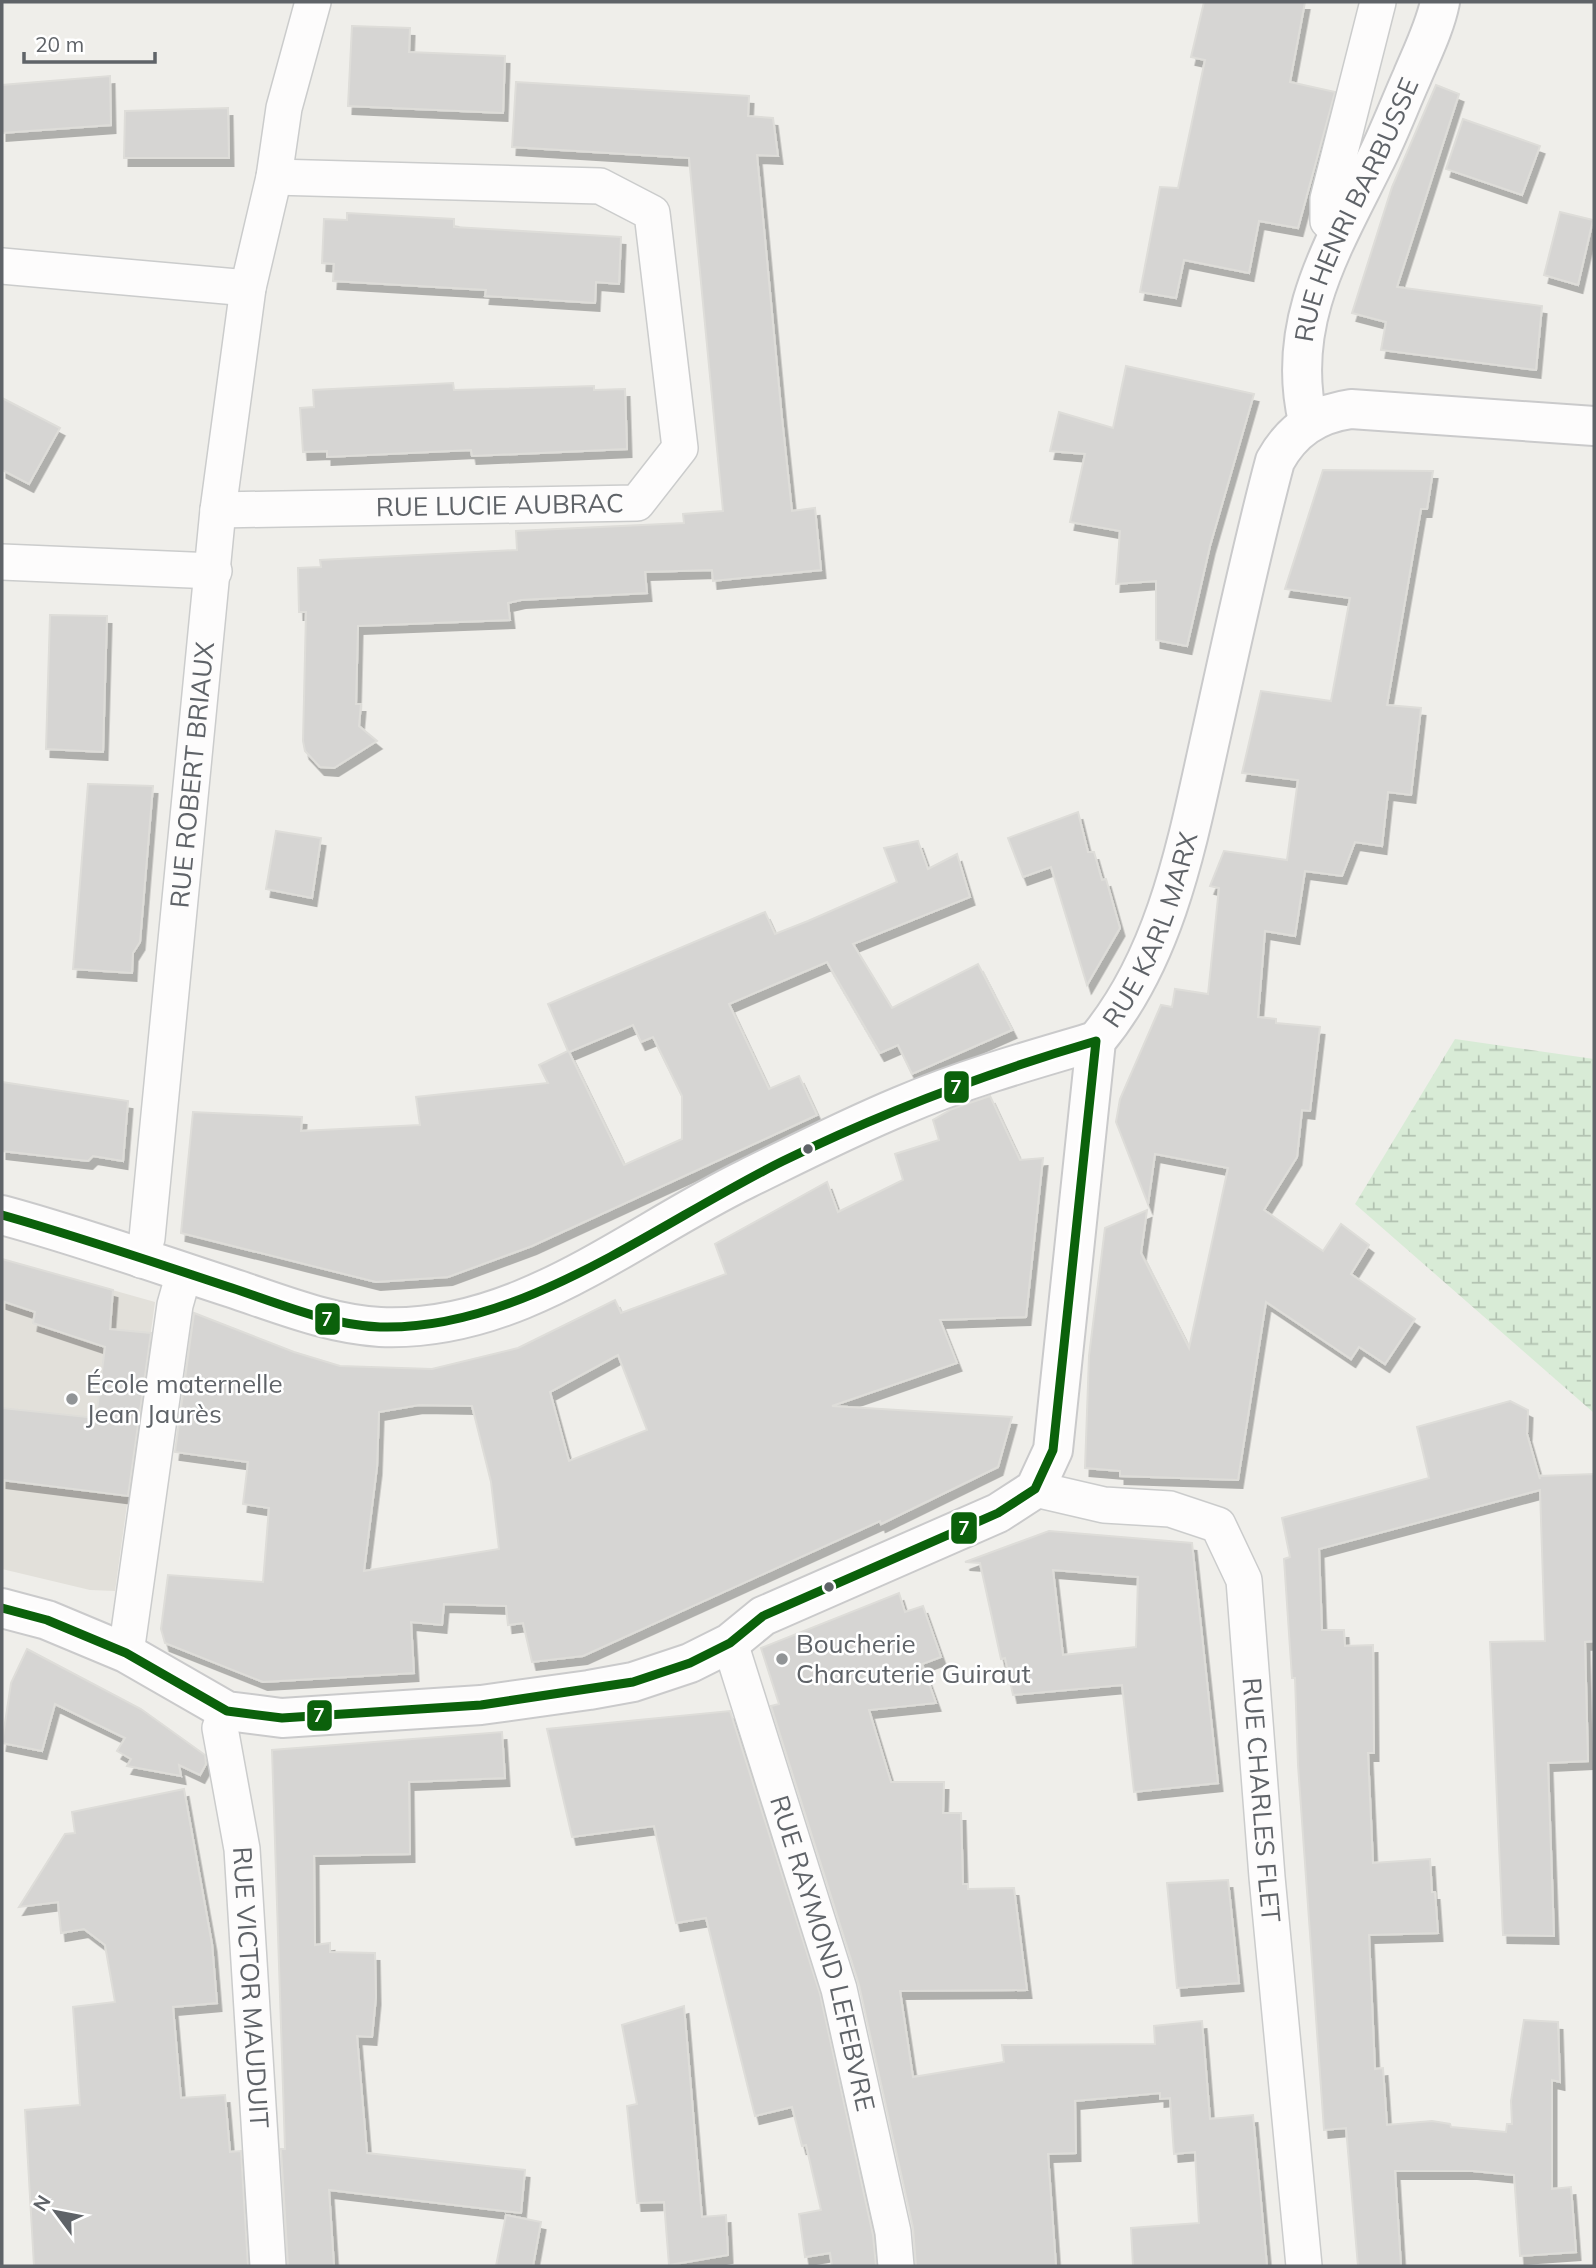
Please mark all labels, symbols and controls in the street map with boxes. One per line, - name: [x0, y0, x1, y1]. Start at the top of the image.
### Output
- scale bar: [24, 21, 156, 65]
- text: 20 m: [35, 31, 84, 57]
- street label: RUE HENRI BARBUSSE: [1287, 73, 1426, 344]
- street label: RUE LUCIE AUBRAC: [376, 486, 624, 523]
- street label: RUE ROBERT BRIAUX: [162, 640, 221, 909]
- street label: RUE KARL MARX: [1095, 829, 1205, 1034]
- line badge: 7: [943, 1070, 970, 1104]
- text: 7: [950, 1075, 962, 1099]
- unlabelled marker: [801, 1142, 815, 1156]
- line badge: 7: [314, 1302, 341, 1336]
- text: 7: [321, 1307, 333, 1331]
- place label: École maternelle Jean Jaurès: [86, 1367, 283, 1430]
- marker: École maternelle Jean Jaurès: [64, 1391, 80, 1407]
- line badge: 7: [950, 1511, 978, 1545]
- text: 7: [958, 1516, 970, 1540]
- unlabelled marker: [822, 1580, 836, 1594]
- place label: Boucherie Charcuterie Guiraut: [796, 1627, 1031, 1690]
- marker: Boucherie Charcuterie Guiraut: [774, 1651, 790, 1667]
- street label: RUE CHARLES FLET: [1236, 1676, 1288, 1924]
- line badge: 7: [306, 1699, 333, 1732]
- text: 7: [313, 1703, 325, 1727]
- street label: RUE RAYMOND LEFEBVRE: [763, 1791, 883, 2114]
- street label: RUE VICTOR MAUDUIT: [226, 1846, 276, 2129]
- north arrow: [21, 2177, 91, 2247]
- text: N: [28, 2191, 56, 2215]

